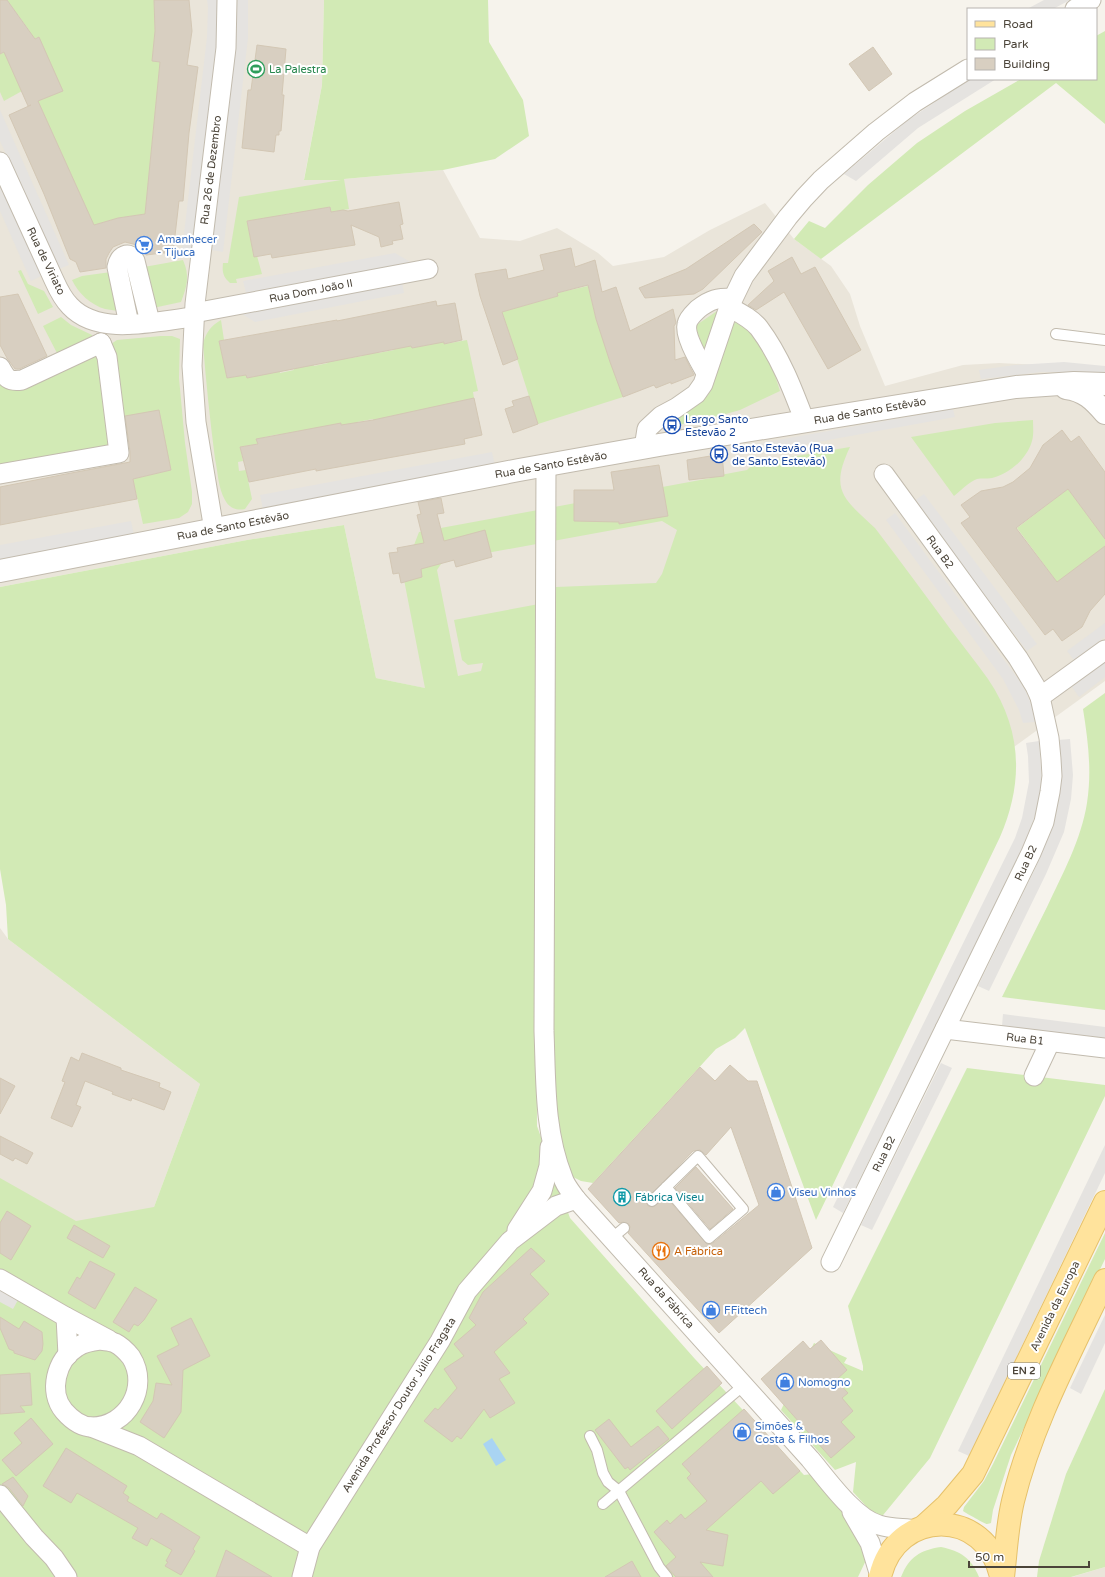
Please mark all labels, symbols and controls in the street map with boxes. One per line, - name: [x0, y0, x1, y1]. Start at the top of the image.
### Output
- legend: [967, 8, 1097, 80]
- text: Road: [1003, 17, 1033, 31]
- text: Park: [1003, 37, 1029, 51]
- text: Building: [1003, 57, 1050, 71]
- sports icon: La Palestra: [246, 59, 266, 79]
- place label: La Palestra: [269, 63, 326, 76]
- street label: Rua 26 de Dezembro: [198, 114, 224, 225]
- street label: Rua de Viriato: [24, 225, 68, 297]
- place label: Amanhecer - Tijuca: [157, 233, 218, 259]
- supermarket icon: Amanhecer - Tijuca: [134, 235, 154, 255]
- street label: Rua Dom João II: [268, 277, 354, 305]
- street label: Rua de Santo Estêvão: [813, 395, 928, 427]
- place label: Largo Santo Estevão 2: [685, 413, 749, 439]
- bus stop icon: Largo Santo Estevão 2: [662, 415, 682, 435]
- place label: Santo Estevão (Rua de Santo Estevão): [732, 442, 834, 468]
- bus stop icon: Santo Estevão (Rua de Santo Estevão): [709, 444, 729, 464]
- street label: Rua de Santo Estêvão: [494, 449, 609, 481]
- street label: Rua de Santo Estêvão: [176, 509, 290, 543]
- street label: Rua B2: [924, 533, 957, 571]
- street label: Rua B2: [1012, 843, 1040, 883]
- street label: Rua B1: [1005, 1030, 1045, 1048]
- street label: Rua B2: [870, 1134, 898, 1174]
- shop icon: Viseu Vinhos: [766, 1182, 786, 1202]
- place label: Viseu Vinhos: [789, 1186, 856, 1199]
- building icon: Fábrica Viseu: [612, 1187, 632, 1207]
- place label: Fábrica Viseu: [635, 1191, 704, 1204]
- restaurant icon: A Fábrica: [651, 1241, 671, 1261]
- place label: A Fábrica: [674, 1245, 723, 1258]
- street label: Avenida da Europa: [1028, 1259, 1082, 1353]
- street label: Rua da Fábrica: [635, 1265, 697, 1331]
- shop icon: FFittech: [701, 1300, 721, 1320]
- place label: FFittech: [724, 1304, 767, 1317]
- street label: Avenida Professor Doutor Júlio Fragata: [339, 1315, 459, 1495]
- road number: EN 2: [1008, 1363, 1040, 1379]
- shop icon: Nomogno: [775, 1372, 795, 1392]
- place label: Nomogno: [798, 1376, 851, 1389]
- place label: Simões & Costa & Filhos: [755, 1420, 829, 1446]
- shop icon: Simões & Costa & Filhos: [732, 1422, 752, 1442]
- scale bar: [969, 1543, 1089, 1569]
- text: 50 m: [975, 1550, 1004, 1564]

